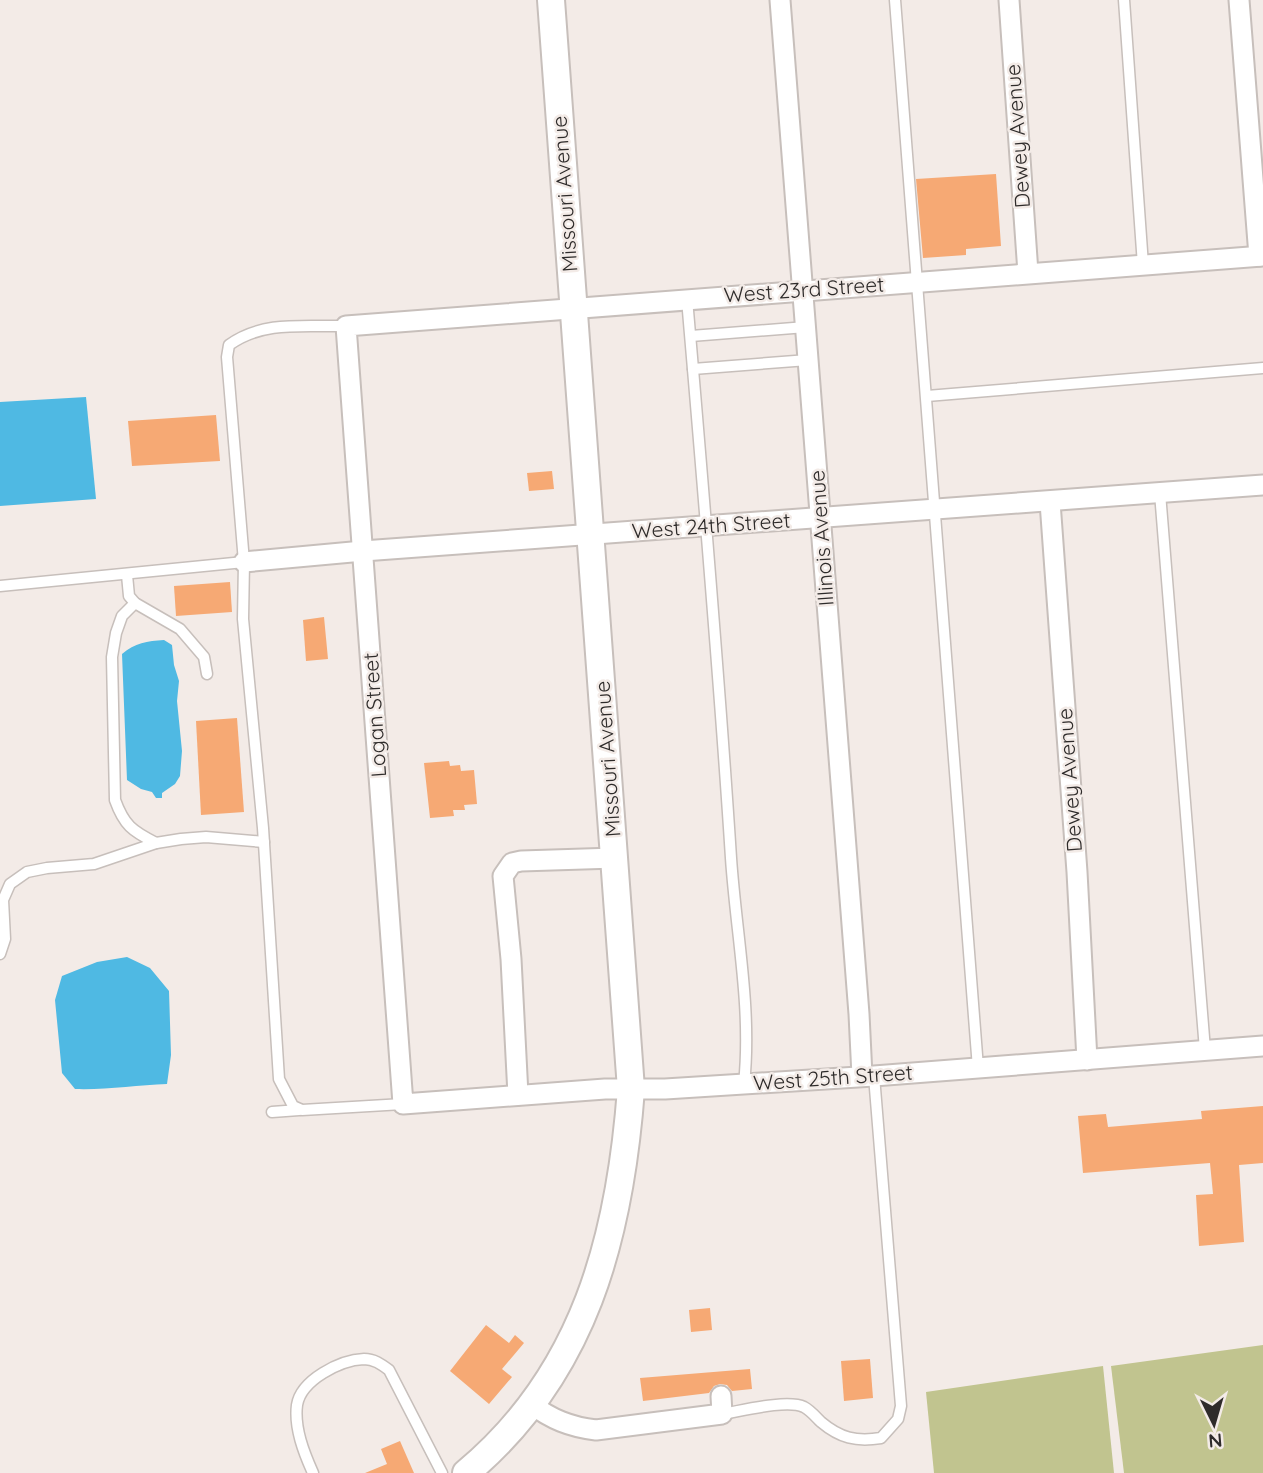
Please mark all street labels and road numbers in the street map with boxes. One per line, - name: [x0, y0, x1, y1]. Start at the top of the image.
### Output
- street label: Dewey Avenue: [999, 63, 1035, 209]
- street label: Missouri Avenue: [546, 115, 582, 273]
- street label: West 23rd Street: [723, 270, 885, 308]
- street label: Illinois Avenue: [803, 469, 839, 607]
- street label: West 24th Street: [631, 506, 791, 544]
- street label: Logan Street: [357, 652, 391, 778]
- street label: Missouri Avenue: [589, 680, 625, 838]
- street label: Dewey Avenue: [1051, 707, 1087, 853]
- street label: West 25th Street: [752, 1058, 914, 1096]

